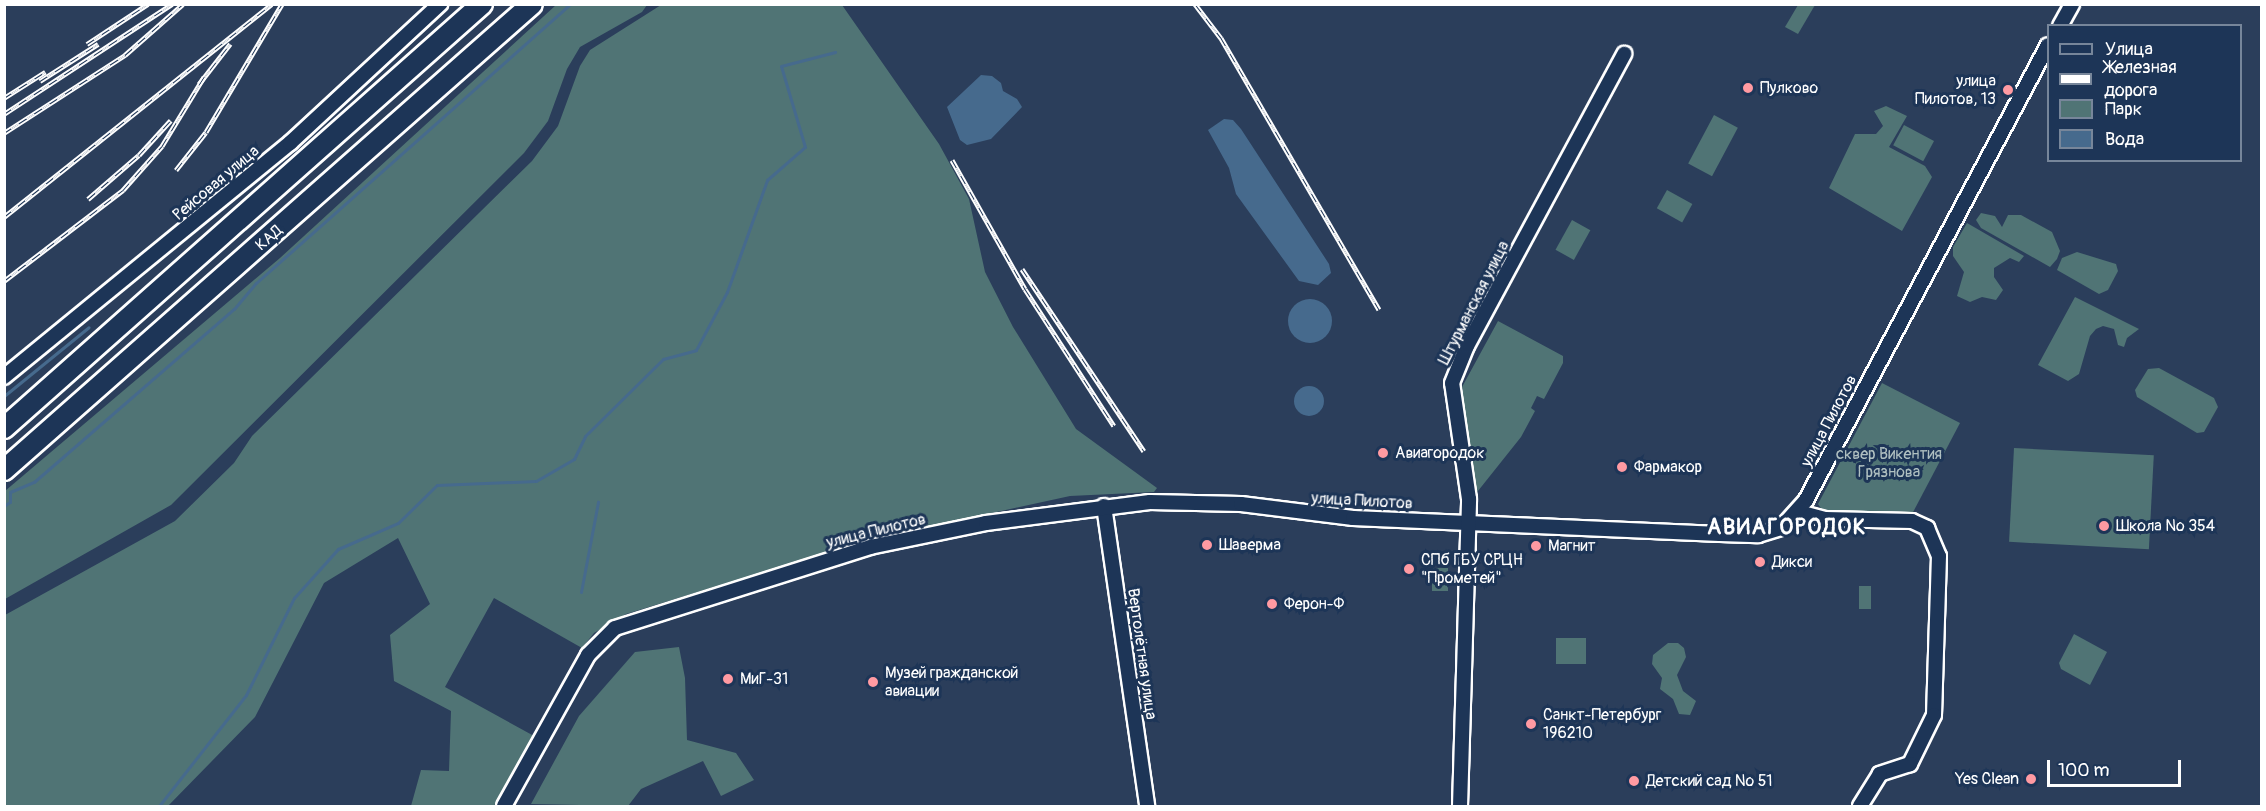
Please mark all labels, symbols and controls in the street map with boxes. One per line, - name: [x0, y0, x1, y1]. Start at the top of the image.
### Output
- legend: [2047, 24, 2242, 162]
- text: Улица: [2105, 38, 2153, 61]
- text: Железная дорога: [2104, 56, 2177, 102]
- place label: улица Пилотов, 13: [1915, 71, 1996, 109]
- place label: Пулково: [1760, 78, 1818, 98]
- marker: Пулково: [1741, 81, 1755, 95]
- marker: улица Пилотов, 13: [2001, 83, 2015, 97]
- text: Парк: [2105, 98, 2142, 121]
- text: Вода: [2105, 128, 2144, 151]
- street label: Рейсовая улица: [169, 141, 263, 225]
- street label: КАД: [252, 221, 286, 255]
- street label: Штурманская улица: [1435, 238, 1513, 368]
- street label: улица Пилотов: [1797, 372, 1861, 470]
- place label: Авиагородок: [1395, 443, 1484, 463]
- park label: сквер Викентия Грязнова: [1836, 444, 1942, 482]
- marker: Авиагородок: [1376, 446, 1390, 460]
- place label: Фармакор: [1634, 457, 1702, 477]
- marker: Фармакор: [1615, 460, 1629, 474]
- street label: улица Пилотов: [1311, 489, 1413, 513]
- street label: улица Пилотов: [824, 509, 928, 553]
- district label: АВИАГОРОДОК: [1707, 515, 1867, 541]
- place label: Школа № 354: [2116, 516, 2215, 536]
- marker: Школа № 354: [2097, 519, 2111, 533]
- place label: Шаверма: [1219, 535, 1281, 555]
- place label: Магнит: [1548, 536, 1596, 556]
- marker: Шаверма: [1200, 538, 1214, 552]
- marker: Магнит: [1529, 539, 1543, 553]
- place label: СПб ГБУ СРЦН "Прометей": [1421, 550, 1523, 588]
- place label: Дикси: [1772, 552, 1812, 572]
- marker: Дикси: [1753, 555, 1767, 569]
- marker: СПб ГБУ СРЦН "Прометей": [1402, 562, 1416, 576]
- street label: Вертолётная улица: [1123, 587, 1161, 721]
- place label: Ферон-Ф: [1284, 594, 1344, 614]
- marker: Ферон-Ф: [1265, 597, 1279, 611]
- place label: Музей гражданской авиации: [885, 663, 1018, 701]
- place label: МиГ-31: [740, 669, 788, 689]
- marker: МиГ-31: [721, 672, 735, 686]
- marker: Музей гражданской авиации: [866, 675, 880, 689]
- place label: Санкт-Петербург 196210: [1543, 705, 1661, 743]
- marker: Санкт-Петербург 196210: [1524, 717, 1538, 731]
- scale bar: [2050, 748, 2184, 786]
- text: 100 m: [2058, 759, 2110, 782]
- place label: Yes Clean: [1955, 769, 2019, 789]
- place label: Детский сад № 51: [1646, 771, 1773, 791]
- marker: Yes Clean: [2024, 772, 2038, 786]
- marker: Детский сад № 51: [1627, 774, 1641, 788]

